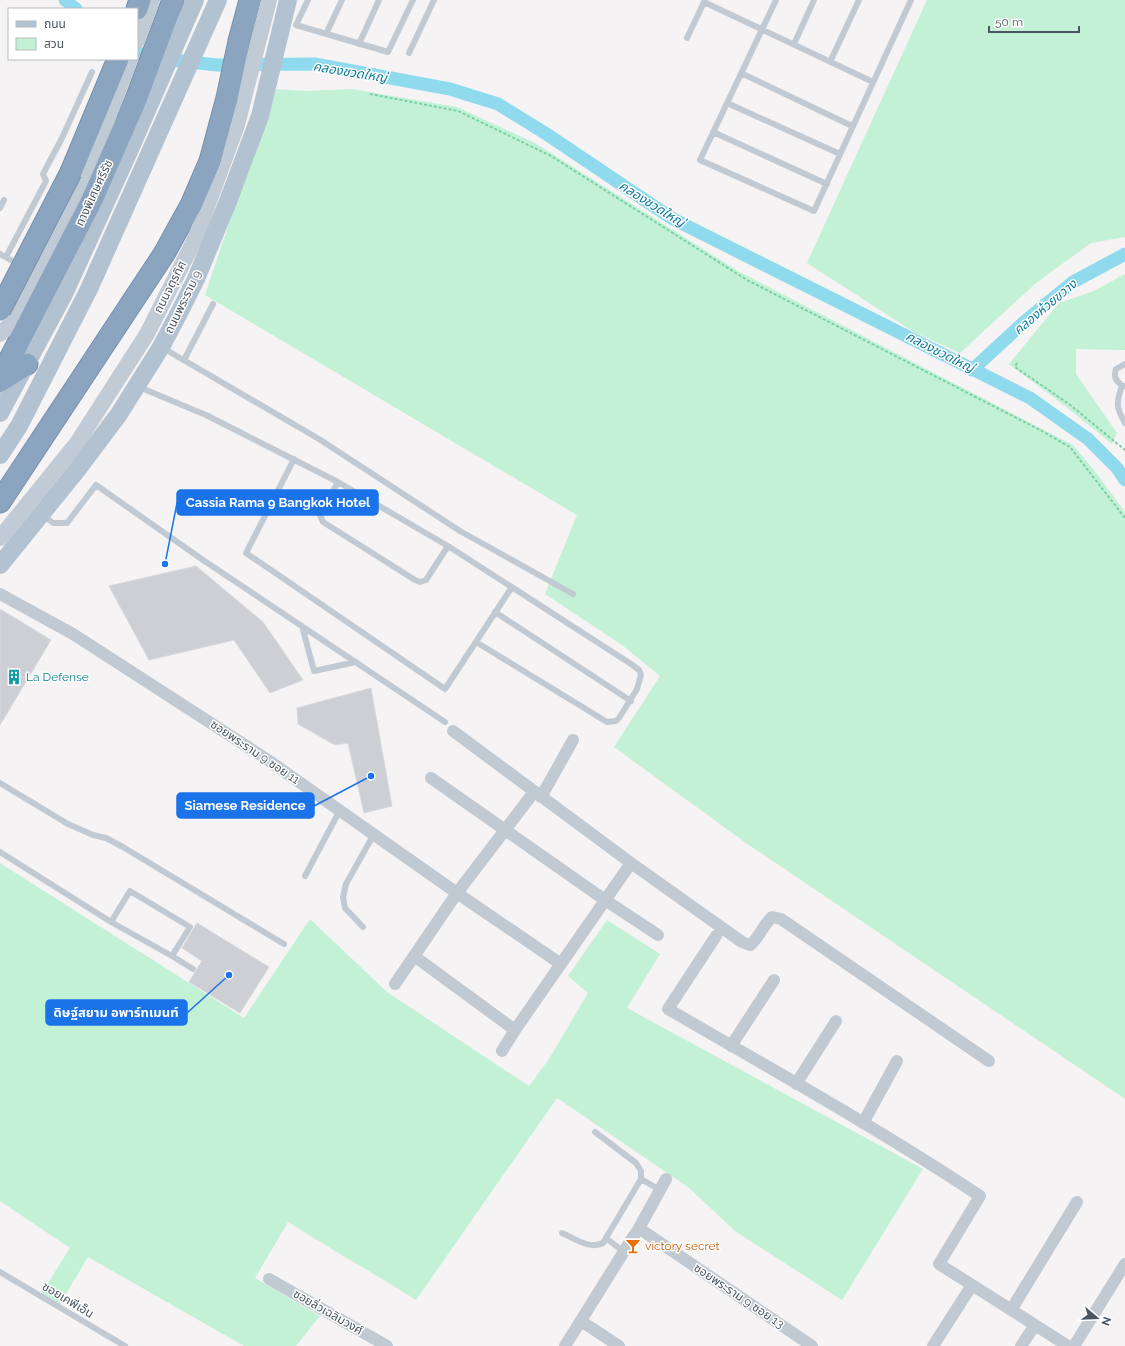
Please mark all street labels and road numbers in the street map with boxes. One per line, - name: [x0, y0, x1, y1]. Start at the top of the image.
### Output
- street label: ทางพิเศษศรีรัช: [73, 158, 115, 228]
- street label: ถนนจตุรทิศ: [151, 259, 189, 315]
- street label: ถนนพระราม 9: [162, 268, 204, 336]
- street label: ซอยพระราม 9 ซอย 11: [208, 717, 302, 787]
- street label: ซอยพระราม 9 ซอย 13: [691, 1261, 787, 1331]
- street label: ซอยเคพีเอ็น: [40, 1279, 96, 1321]
- street label: ซอยลิ่วเฉลิมวงศ์: [291, 1285, 366, 1338]

